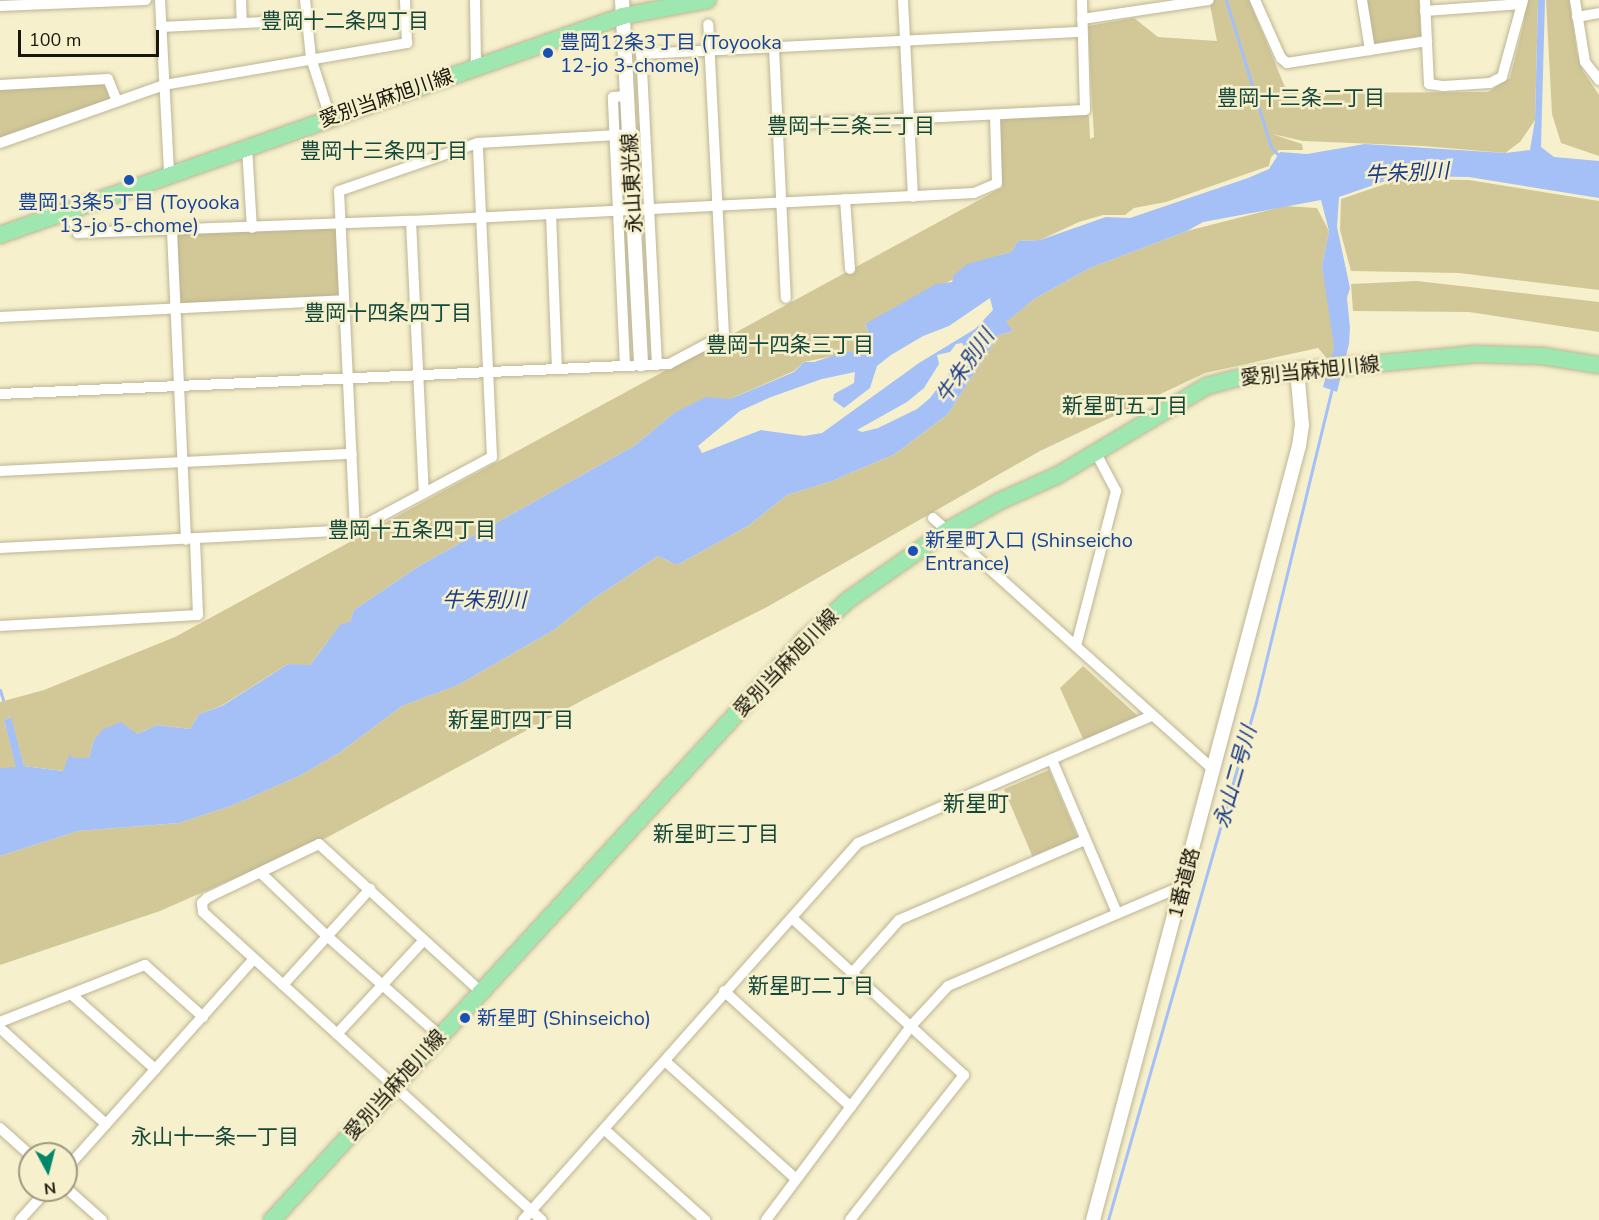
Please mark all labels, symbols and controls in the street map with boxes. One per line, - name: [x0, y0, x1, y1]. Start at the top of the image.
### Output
- district label: 豊岡十二条四丁目: [261, 8, 429, 34]
- scale bar: [21, 18, 162, 56]
- text: 100 m: [29, 28, 81, 52]
- place label: 豊岡12条3丁目 (Toyooka 12-jo 3-chome): [560, 30, 783, 77]
- marker: 豊岡12条3丁目 (Toyooka 12-jo 3-chome): [541, 46, 555, 60]
- street label: 愛別当麻旭川線: [316, 64, 456, 132]
- district label: 豊岡十三条二丁目: [1217, 85, 1385, 111]
- district label: 豊岡十三条三丁目: [767, 113, 935, 139]
- street label: 永山東光線: [617, 132, 647, 234]
- district label: 豊岡十三条四丁目: [300, 138, 468, 164]
- water label: 牛朱別川: [1364, 158, 1450, 188]
- marker: 豊岡13条5丁目 (Toyooka 13-jo 5-chome): [122, 173, 136, 187]
- place label: 豊岡13条5丁目 (Toyooka 13-jo 5-chome): [18, 190, 240, 237]
- district label: 豊岡十四条四丁目: [304, 300, 472, 326]
- water label: 牛朱別川: [931, 324, 999, 408]
- district label: 豊岡十四条三丁目: [706, 332, 874, 358]
- street label: 愛別当麻旭川線: [1239, 352, 1381, 390]
- district label: 新星町五丁目: [1062, 393, 1188, 419]
- district label: 豊岡十五条四丁目: [328, 517, 496, 543]
- place label: 新星町入口 (Shinseicho Entrance): [925, 528, 1133, 575]
- marker: 新星町入口 (Shinseicho Entrance): [906, 544, 920, 558]
- water label: 牛朱別川: [442, 587, 526, 613]
- street label: 愛別当麻旭川線: [729, 604, 843, 722]
- district label: 新星町四丁目: [448, 707, 574, 733]
- water label: 永山二号川: [1208, 723, 1262, 831]
- district label: 新星町: [943, 792, 1009, 818]
- district label: 新星町三丁目: [653, 821, 779, 847]
- street label: 1番道路: [1163, 845, 1205, 921]
- district label: 新星町二丁目: [748, 973, 874, 999]
- place label: 新星町 (Shinseicho): [477, 1006, 651, 1030]
- marker: 新星町 (Shinseicho): [458, 1011, 472, 1025]
- street label: 愛別当麻旭川線: [339, 1025, 451, 1145]
- district label: 永山十一条一丁目: [131, 1124, 299, 1150]
- north arrow: [18, 1142, 78, 1202]
- text: N: [43, 1176, 57, 1200]

